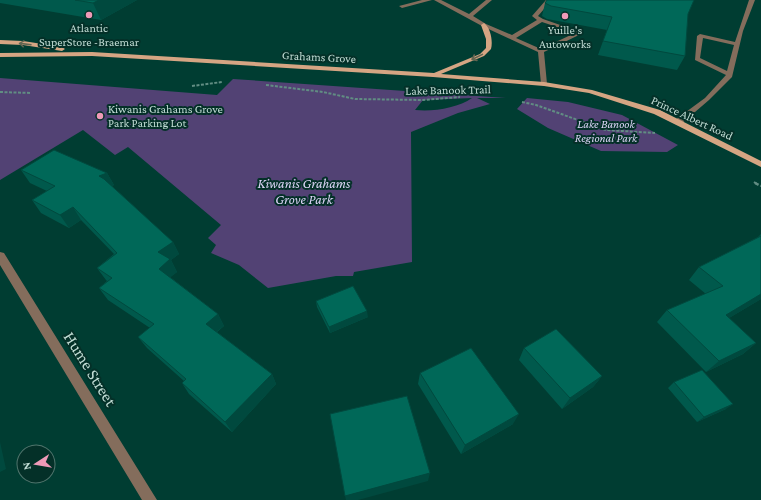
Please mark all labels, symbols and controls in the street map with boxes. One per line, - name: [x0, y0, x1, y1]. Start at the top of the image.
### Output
- marker: Atlantic SuperStore -Braemar: [84, 10, 94, 20]
- marker: Yuille's Autoworks: [560, 11, 570, 21]
- place label: Atlantic SuperStore -Braemar: [39, 21, 140, 49]
- place label: Yuille's Autoworks: [539, 23, 591, 51]
- one-way arrow: [19, 40, 32, 48]
- street label: Grahams Grove: [282, 48, 356, 66]
- one-way arrow: [471, 54, 483, 61]
- street label: Lake Banook Trail: [405, 82, 491, 98]
- street label: Prince Albert Road: [649, 93, 736, 143]
- place label: Kiwanis Grahams Grove Park Parking Lot: [108, 102, 223, 130]
- marker: Kiwanis Grahams Grove Park Parking Lot: [95, 111, 105, 121]
- park label: Lake Banook Regional Park: [575, 117, 638, 145]
- park label: Kiwanis Grahams Grove Park: [258, 175, 351, 207]
- street label: Hume Street: [60, 328, 121, 410]
- north arrow: [16, 444, 56, 484]
- text: N: [19, 461, 33, 471]

